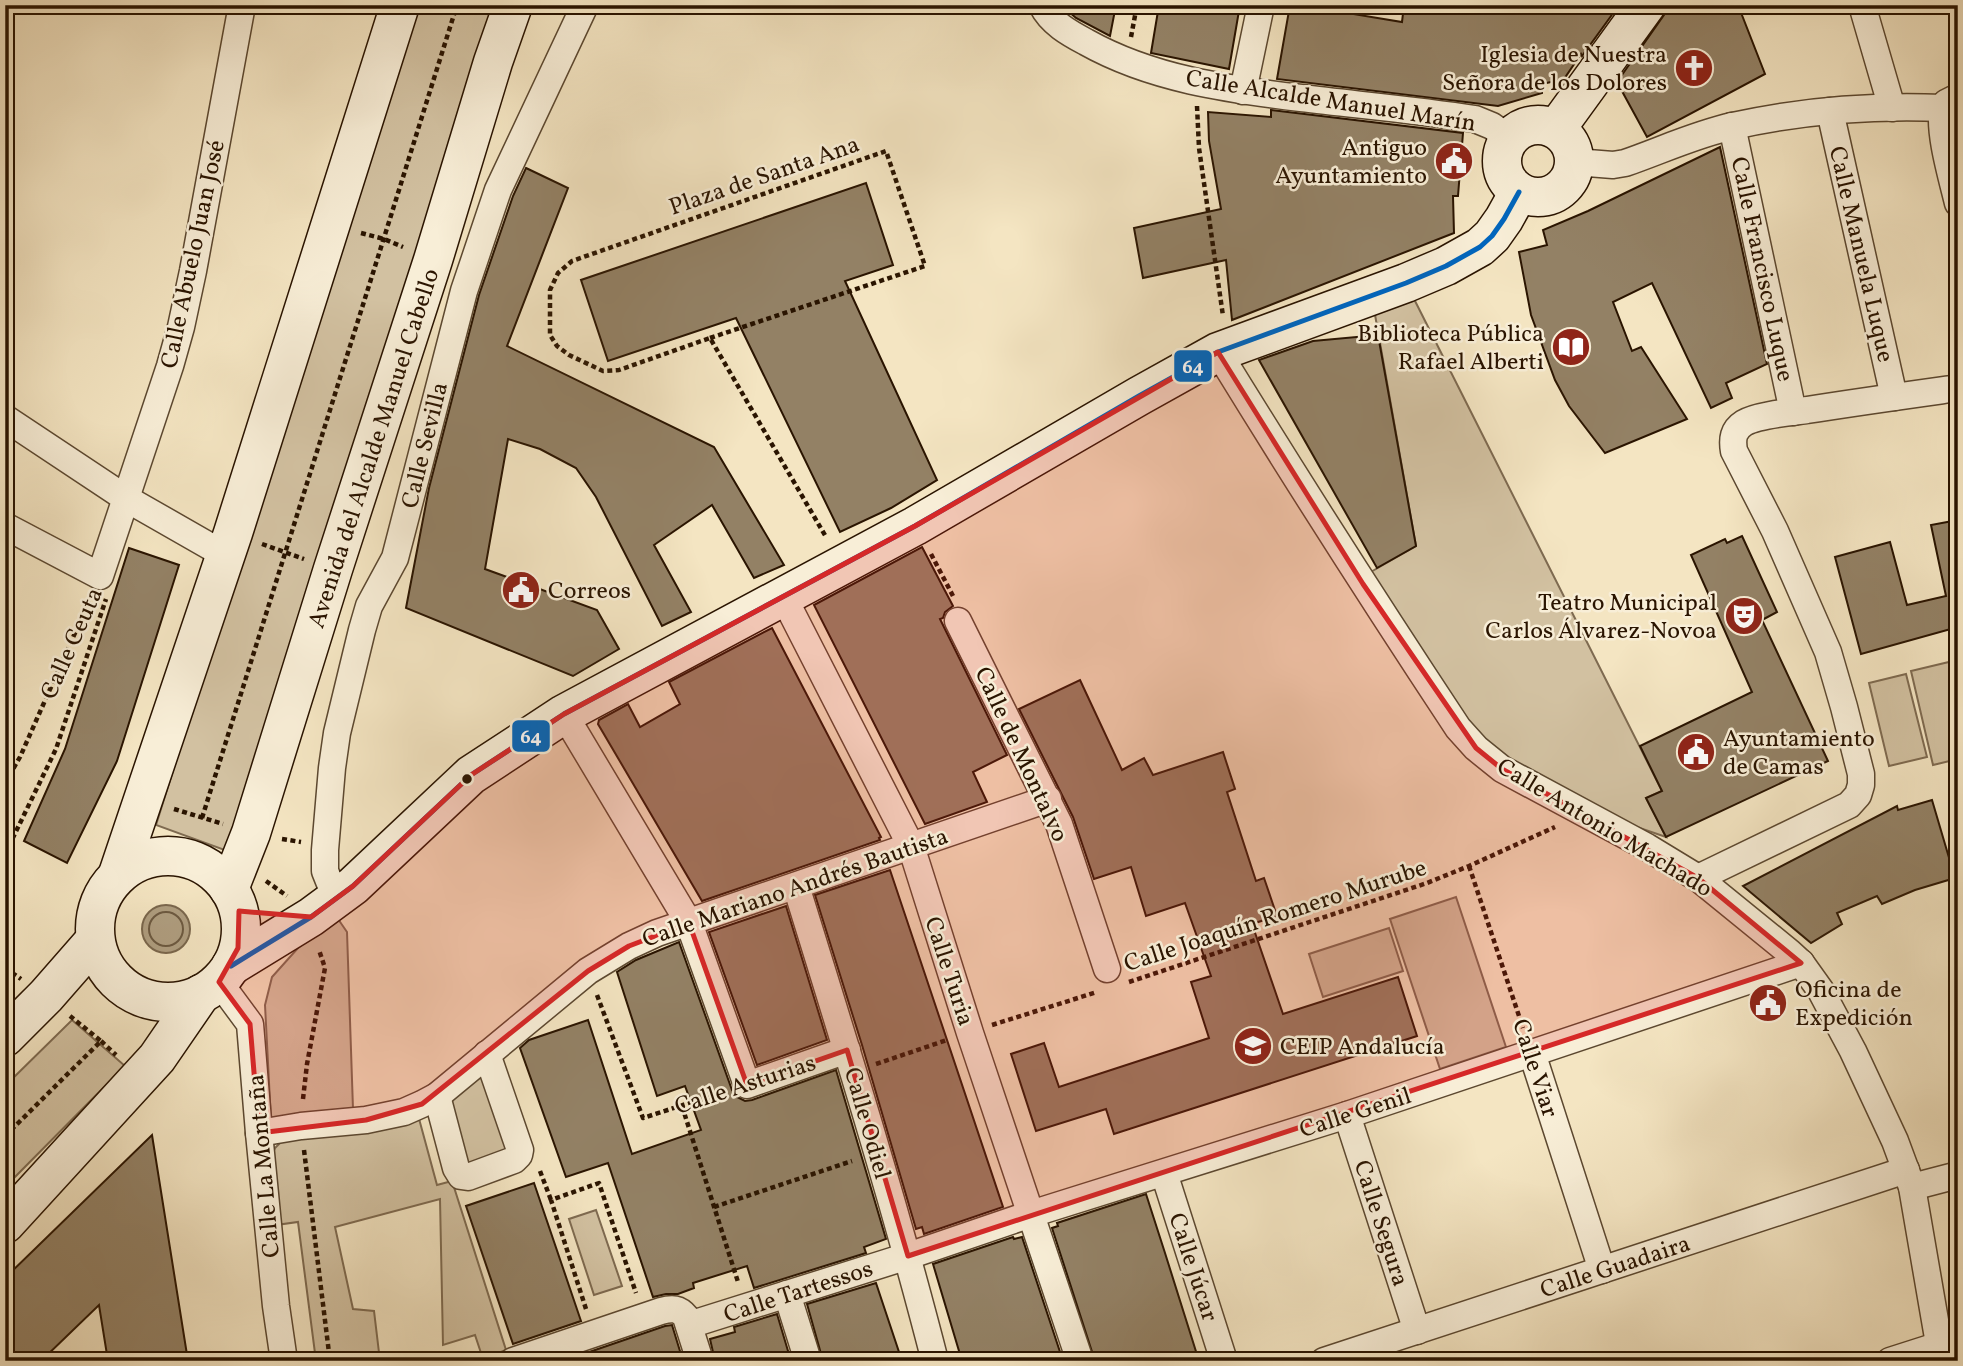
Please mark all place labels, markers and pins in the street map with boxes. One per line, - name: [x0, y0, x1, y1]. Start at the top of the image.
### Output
- place label: Iglesia de Nuestra Señora de los Dolores: [1442, 39, 1667, 101]
- church icon: Iglesia de Nuestra Señora de los Dolores: [1673, 47, 1715, 89]
- place label: Antiguo Ayuntamiento: [1275, 132, 1427, 194]
- public building icon: Antiguo Ayuntamiento: [1433, 140, 1475, 182]
- place label: Biblioteca Pública Rafael Alberti: [1357, 318, 1544, 380]
- library icon: Biblioteca Pública Rafael Alberti: [1550, 326, 1592, 368]
- public building icon: Correos: [500, 569, 542, 611]
- place label: Correos: [548, 575, 631, 609]
- place label: Teatro Municipal Carlos Álvarez-Novoa: [1485, 587, 1717, 649]
- theatre icon: Teatro Municipal Carlos Álvarez-Novoa: [1723, 595, 1765, 637]
- place label: Ayuntamiento de Camas: [1723, 723, 1875, 785]
- public building icon: Ayuntamiento de Camas: [1675, 731, 1717, 773]
- unlabelled marker: [460, 772, 474, 786]
- place label: Oficina de Expedición: [1795, 974, 1913, 1036]
- public building icon: Oficina de Expedición: [1747, 982, 1789, 1024]
- school or university icon: CEIP Andalucía: [1232, 1025, 1274, 1067]
- place label: CEIP Andalucía: [1280, 1031, 1445, 1065]

